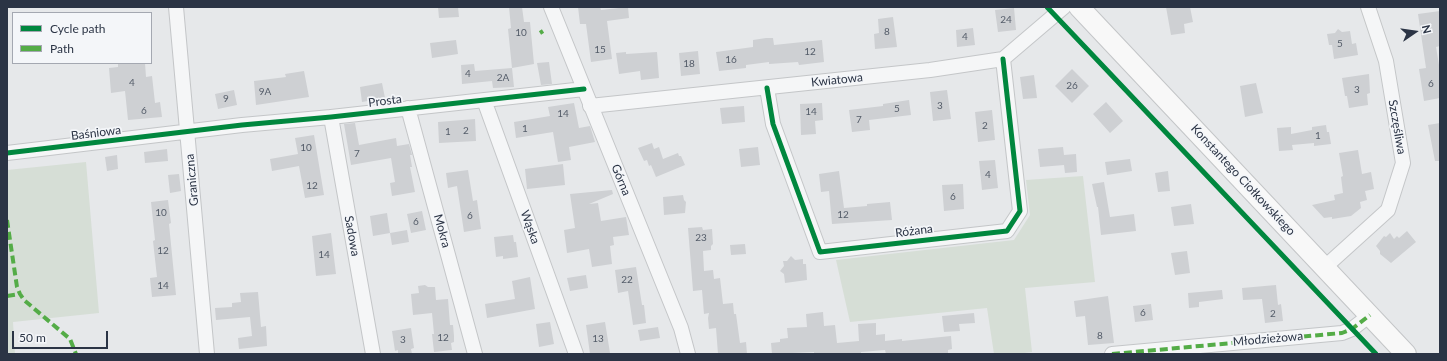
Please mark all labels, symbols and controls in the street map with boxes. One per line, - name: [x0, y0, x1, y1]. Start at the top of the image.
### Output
- legend: [12, 12, 152, 64]
- north arrow: [1395, 12, 1435, 52]
- house number: 24: [1000, 14, 1012, 26]
- text: Cycle path: [50, 21, 105, 36]
- text: N: [1420, 24, 1434, 35]
- house number: 8: [884, 26, 890, 38]
- house number: 10: [515, 27, 527, 39]
- house number: 4: [962, 31, 968, 43]
- house number: 5: [1337, 38, 1343, 50]
- text: Path: [50, 41, 74, 56]
- house number: 15: [594, 44, 606, 56]
- house number: 12: [804, 46, 816, 58]
- house number: 16: [725, 54, 737, 66]
- house number: 18: [683, 58, 695, 70]
- house number: 4: [465, 68, 471, 80]
- street label: Kwiatowa: [810, 70, 864, 90]
- house number: 2A: [497, 72, 509, 84]
- house number: 4: [129, 77, 135, 89]
- house number: 6: [1428, 78, 1434, 90]
- house number: 26: [1066, 80, 1078, 92]
- house number: 3: [1354, 84, 1360, 96]
- house number: 9A: [259, 86, 271, 98]
- street label: Prosta: [368, 92, 402, 110]
- house number: 9: [223, 93, 229, 105]
- street label: Szczęśliwa: [1385, 99, 1409, 155]
- house number: 3: [937, 100, 943, 112]
- house number: 5: [894, 103, 900, 115]
- house number: 6: [141, 105, 147, 117]
- house number: 14: [805, 106, 817, 118]
- house number: 14: [557, 108, 569, 120]
- house number: 7: [856, 114, 862, 126]
- house number: 2: [982, 120, 988, 132]
- street label: Konstantego Ciołkowskiego: [1188, 122, 1298, 238]
- street label: Baśniowa: [70, 123, 122, 143]
- house number: 1: [522, 123, 528, 135]
- house number: 2: [463, 125, 469, 137]
- house number: 1: [445, 126, 451, 138]
- house number: 1: [1315, 130, 1321, 142]
- house number: 10: [300, 142, 312, 154]
- house number: 7: [354, 148, 360, 160]
- street label: Graniczna: [183, 153, 201, 207]
- street label: Górna: [608, 162, 634, 198]
- house number: 4: [985, 169, 991, 181]
- house number: 12: [306, 180, 318, 192]
- house number: 6: [950, 191, 956, 203]
- house number: 10: [155, 207, 167, 219]
- street label: Wąska: [517, 208, 543, 246]
- house number: 12: [837, 209, 849, 221]
- house number: 6: [467, 210, 473, 222]
- street label: Mokra: [431, 213, 453, 249]
- street label: Sadowa: [341, 214, 363, 258]
- house number: 6: [413, 216, 419, 228]
- street label: Różana: [894, 222, 934, 240]
- house number: 23: [695, 232, 707, 244]
- house number: 12: [157, 245, 169, 257]
- house number: 14: [318, 249, 330, 261]
- house number: 22: [621, 274, 633, 286]
- house number: 14: [157, 280, 169, 292]
- house number: 6: [1140, 307, 1146, 319]
- house number: 2: [1270, 308, 1276, 320]
- scale bar: [14, 323, 110, 349]
- street label: Młodzieżowa: [1232, 329, 1304, 349]
- text: 50 m: [19, 330, 46, 345]
- house number: 8: [1097, 330, 1103, 342]
- house number: 12: [437, 332, 449, 344]
- house number: 13: [592, 333, 604, 345]
- house number: 3: [400, 334, 406, 346]

